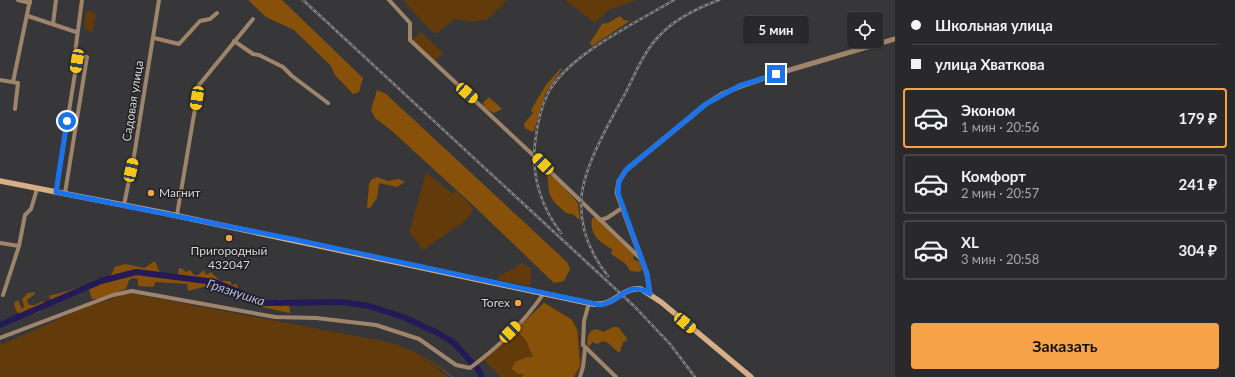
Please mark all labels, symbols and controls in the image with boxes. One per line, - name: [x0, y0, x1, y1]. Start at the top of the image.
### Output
- map controls: [847, 12, 883, 48]
- button: locate: [847, 12, 883, 48]
- callout: 5 мин: [743, 16, 809, 44]
- text: Школьная улица: [935, 16, 1053, 34]
- text: 5 мин: [759, 22, 794, 38]
- car: [69, 48, 85, 74]
- text: улица Хваткова: [935, 55, 1045, 73]
- street label: Садовая улица: [119, 59, 146, 142]
- route end: [767, 65, 785, 83]
- car: [454, 81, 480, 105]
- car: [189, 85, 205, 111]
- icon: car: [913, 100, 949, 136]
- text: Эконом: [961, 101, 1015, 119]
- text: 179 ₽: [1179, 109, 1217, 127]
- route start: [58, 112, 76, 130]
- text: 1 мин · 20:56: [961, 119, 1039, 135]
- car: [530, 151, 556, 177]
- car: [123, 157, 139, 183]
- icon: car: [913, 166, 949, 202]
- text: Комфорт: [961, 167, 1026, 185]
- text: 241 ₽: [1179, 175, 1217, 193]
- place label: Магнит: [159, 185, 201, 200]
- text: 2 мин · 20:57: [961, 185, 1039, 201]
- marker: Магнит: [146, 188, 156, 198]
- icon: car: [913, 232, 949, 268]
- marker: Пригородный 432047: [224, 233, 234, 243]
- text: XL: [961, 233, 979, 251]
- text: 304 ₽: [1179, 241, 1217, 259]
- place label: Пригородный 432047: [191, 243, 268, 272]
- text: 3 мин · 20:58: [961, 251, 1039, 267]
- water label: Грязнушка: [205, 275, 267, 309]
- place label: Torex: [481, 295, 510, 310]
- marker: Torex: [513, 298, 523, 308]
- car: [672, 311, 698, 335]
- car: [497, 319, 523, 345]
- button: Заказать: [911, 323, 1219, 369]

